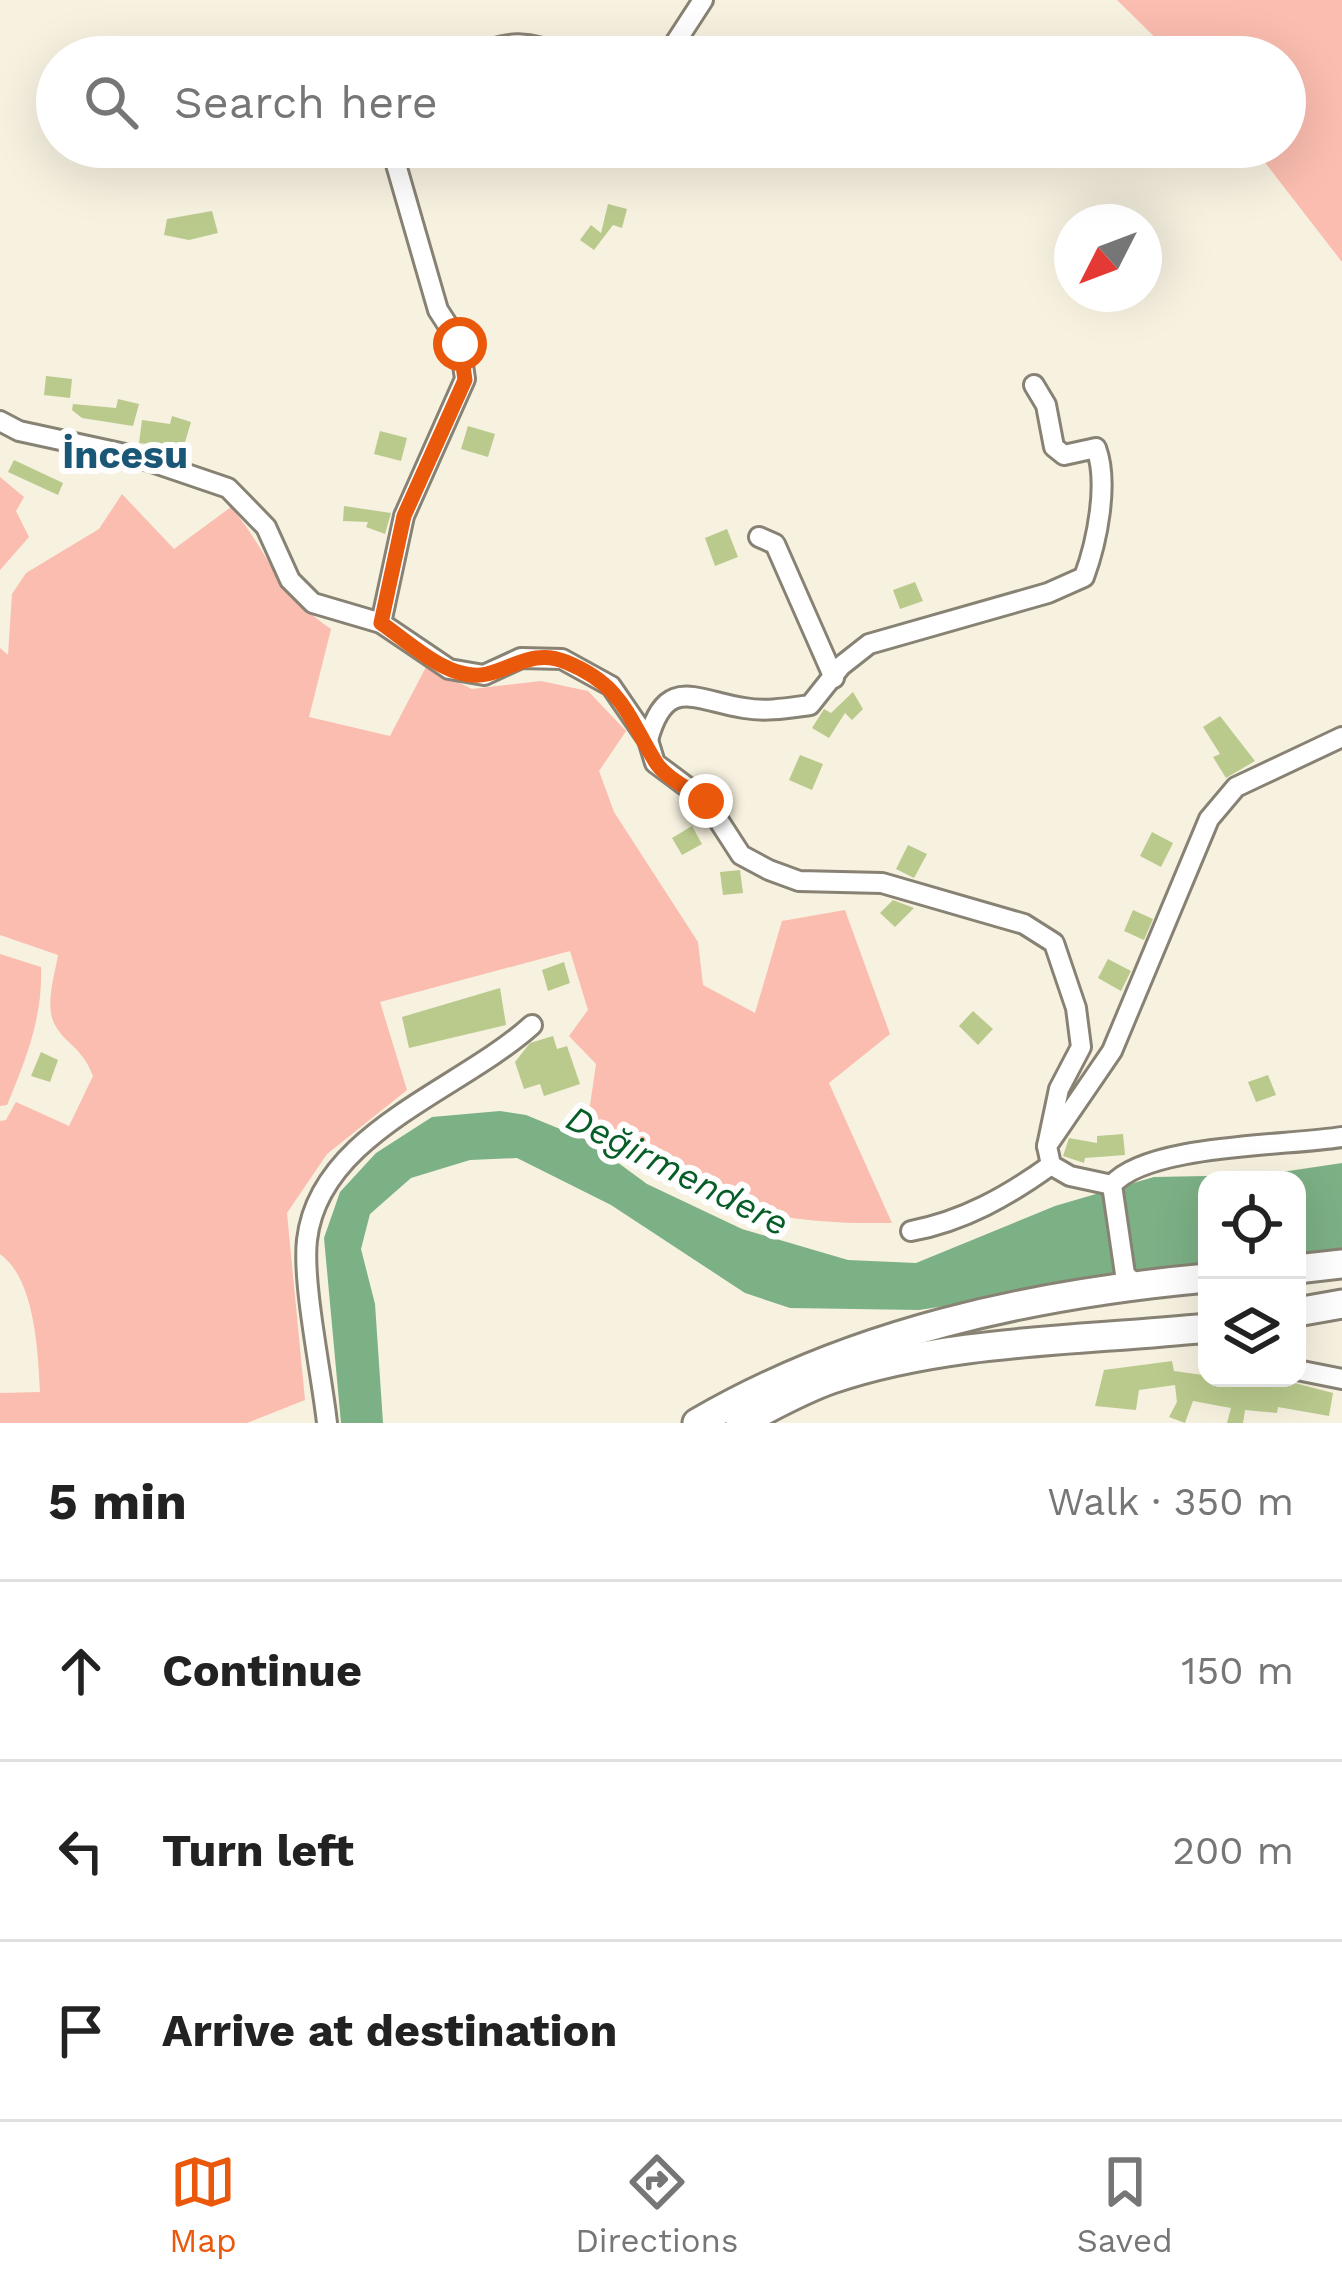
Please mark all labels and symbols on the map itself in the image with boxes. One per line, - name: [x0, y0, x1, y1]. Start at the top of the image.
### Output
- north arrow: [1054, 204, 1162, 312]
- route start: [433, 317, 487, 371]
- district label: İncesu: [62, 432, 188, 477]
- route end: [679, 774, 733, 828]
- water label: Değirmendere: [560, 1097, 796, 1245]

